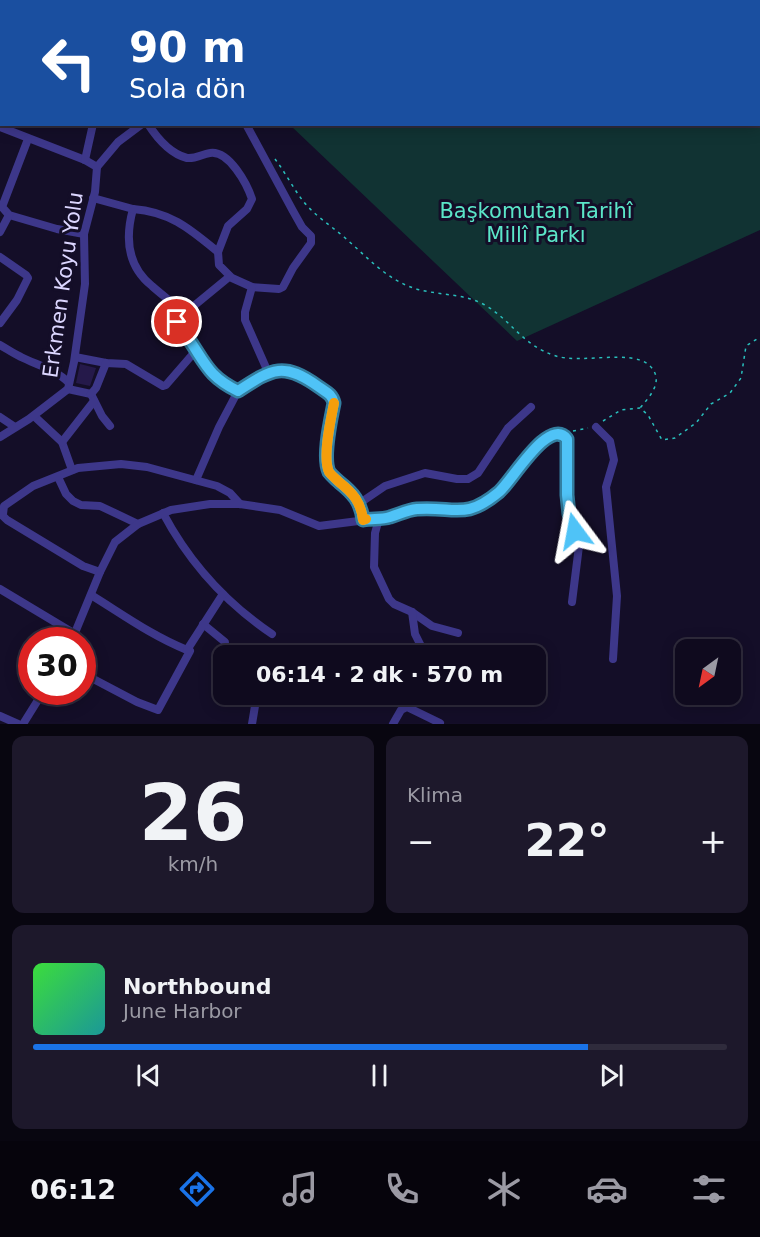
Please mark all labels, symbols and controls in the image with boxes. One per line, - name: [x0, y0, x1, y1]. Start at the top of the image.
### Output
- text: 90 m: [129, 23, 246, 72]
- icon: left: [30, 24, 108, 102]
- text: Sola dön: [129, 73, 246, 104]
- street label: Erkmen Koyu Yolu: [38, 191, 88, 379]
- park label: Başkomutan Tarihî Millî Parkı: [439, 199, 634, 247]
- pin: [151, 296, 202, 347]
- icon: arrive: [160, 305, 193, 338]
- position arrow: [543, 499, 607, 563]
- speed limit sign: 30: [18, 627, 96, 705]
- north arrow: [675, 639, 741, 705]
- map controls: [675, 639, 741, 705]
- text: 06:14 · 2 dk · 570 m: [256, 662, 503, 687]
- text: 26: [139, 768, 247, 858]
- text: Klima: [407, 783, 463, 807]
- text: 22°: [524, 814, 610, 867]
- text: −: [407, 822, 435, 861]
- text: +: [699, 822, 727, 861]
- text: km/h: [168, 852, 218, 876]
- text: Northbound: [123, 974, 272, 999]
- text: June Harbor: [123, 999, 242, 1023]
- icon: previous: [132, 1059, 165, 1092]
- icon: pause: [363, 1059, 396, 1092]
- icon: next: [595, 1059, 628, 1092]
- icon: directions: [176, 1168, 218, 1210]
- icon: music: [279, 1168, 321, 1210]
- icon: phone: [381, 1168, 423, 1210]
- icon: climate: [483, 1168, 525, 1210]
- icon: car: [586, 1168, 628, 1210]
- icon: filters: [688, 1168, 730, 1210]
- text: 06:12: [30, 1174, 116, 1205]

